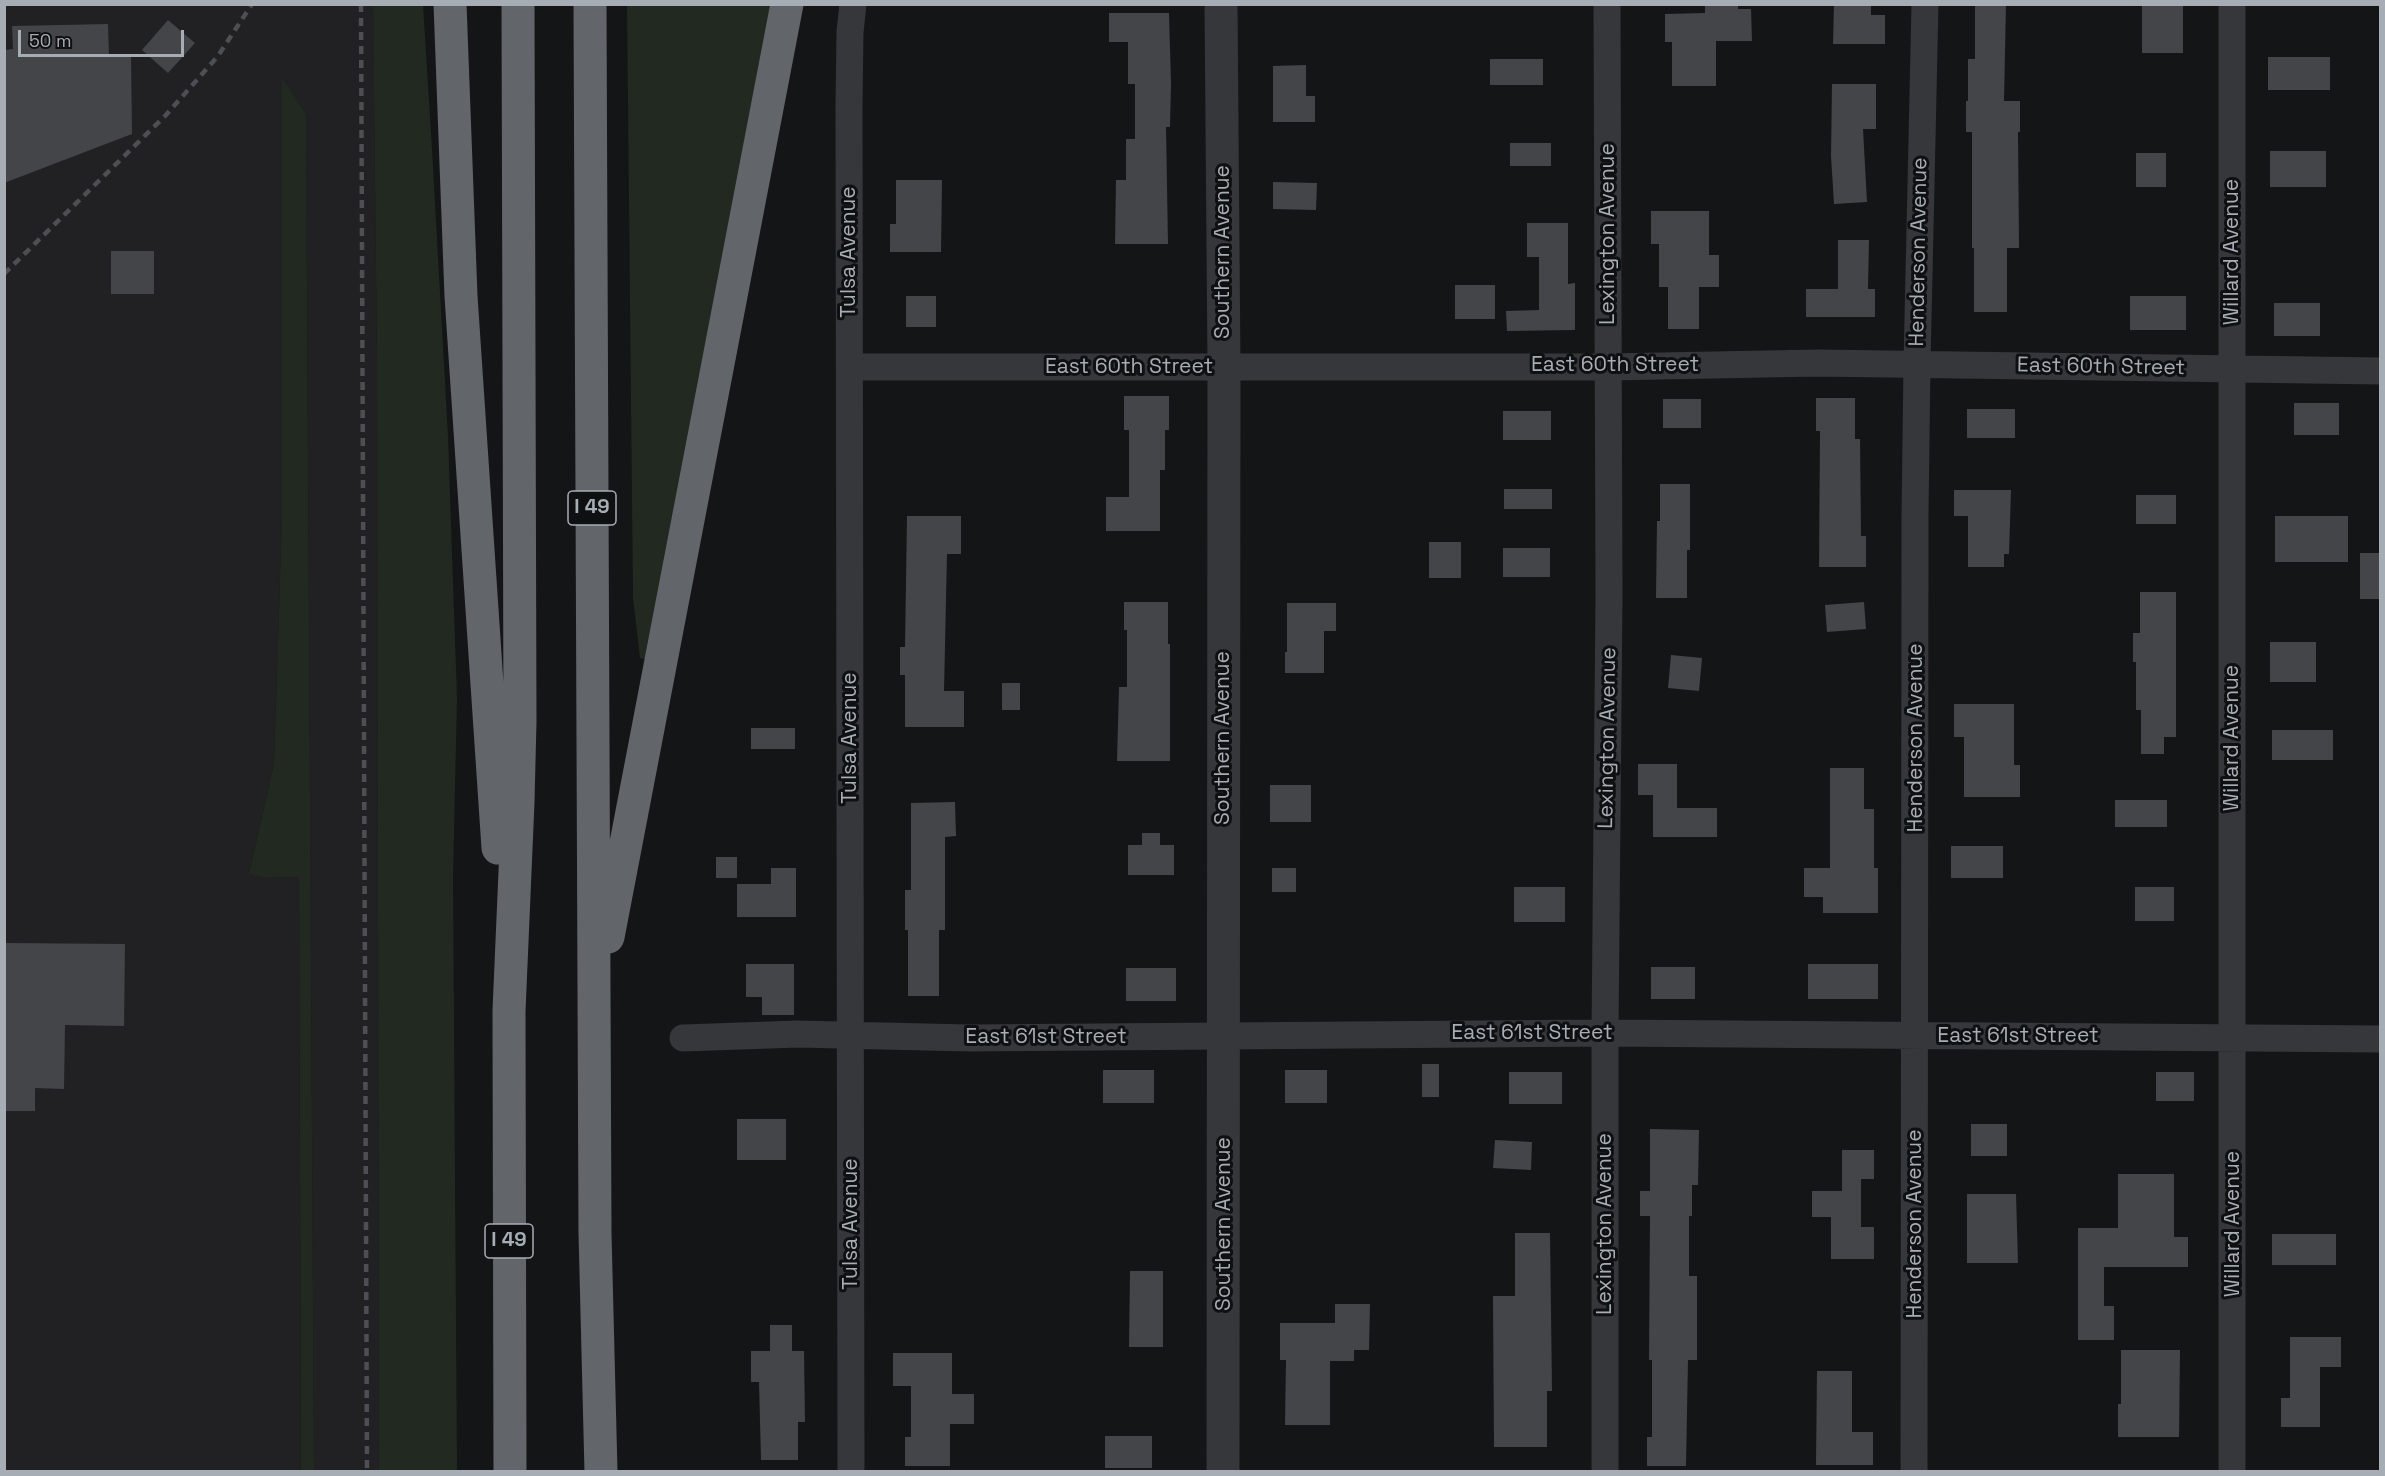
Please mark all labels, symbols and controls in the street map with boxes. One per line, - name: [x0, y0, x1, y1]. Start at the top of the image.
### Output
- scale bar: [21, 18, 188, 56]
- text: 50 m: [29, 29, 71, 52]
- street label: Lexington Avenue: [1595, 143, 1621, 325]
- street label: Henderson Avenue: [1905, 157, 1933, 347]
- street label: Southern Avenue: [1210, 165, 1236, 339]
- street label: Willard Avenue: [2219, 179, 2245, 325]
- street label: Tulsa Avenue: [836, 186, 862, 318]
- street label: East 60th Street: [1531, 352, 1699, 378]
- street label: East 60th Street: [2017, 353, 2185, 381]
- street label: East 60th Street: [1045, 354, 1213, 380]
- road number: I 49: [568, 491, 616, 525]
- street label: Henderson Avenue: [1903, 643, 1929, 833]
- street label: Lexington Avenue: [1594, 647, 1622, 829]
- street label: Southern Avenue: [1210, 651, 1236, 825]
- street label: Willard Avenue: [2219, 665, 2245, 811]
- street label: Tulsa Avenue: [837, 672, 863, 804]
- street label: East 61st Street: [1451, 1020, 1613, 1046]
- street label: East 61st Street: [1937, 1023, 2099, 1049]
- street label: East 61st Street: [965, 1024, 1127, 1050]
- street label: Henderson Avenue: [1902, 1129, 1928, 1319]
- street label: Lexington Avenue: [1592, 1133, 1618, 1315]
- street label: Southern Avenue: [1211, 1137, 1237, 1311]
- street label: Willard Avenue: [2220, 1151, 2246, 1297]
- street label: Tulsa Avenue: [838, 1158, 864, 1290]
- road number: I 49: [485, 1224, 533, 1258]

